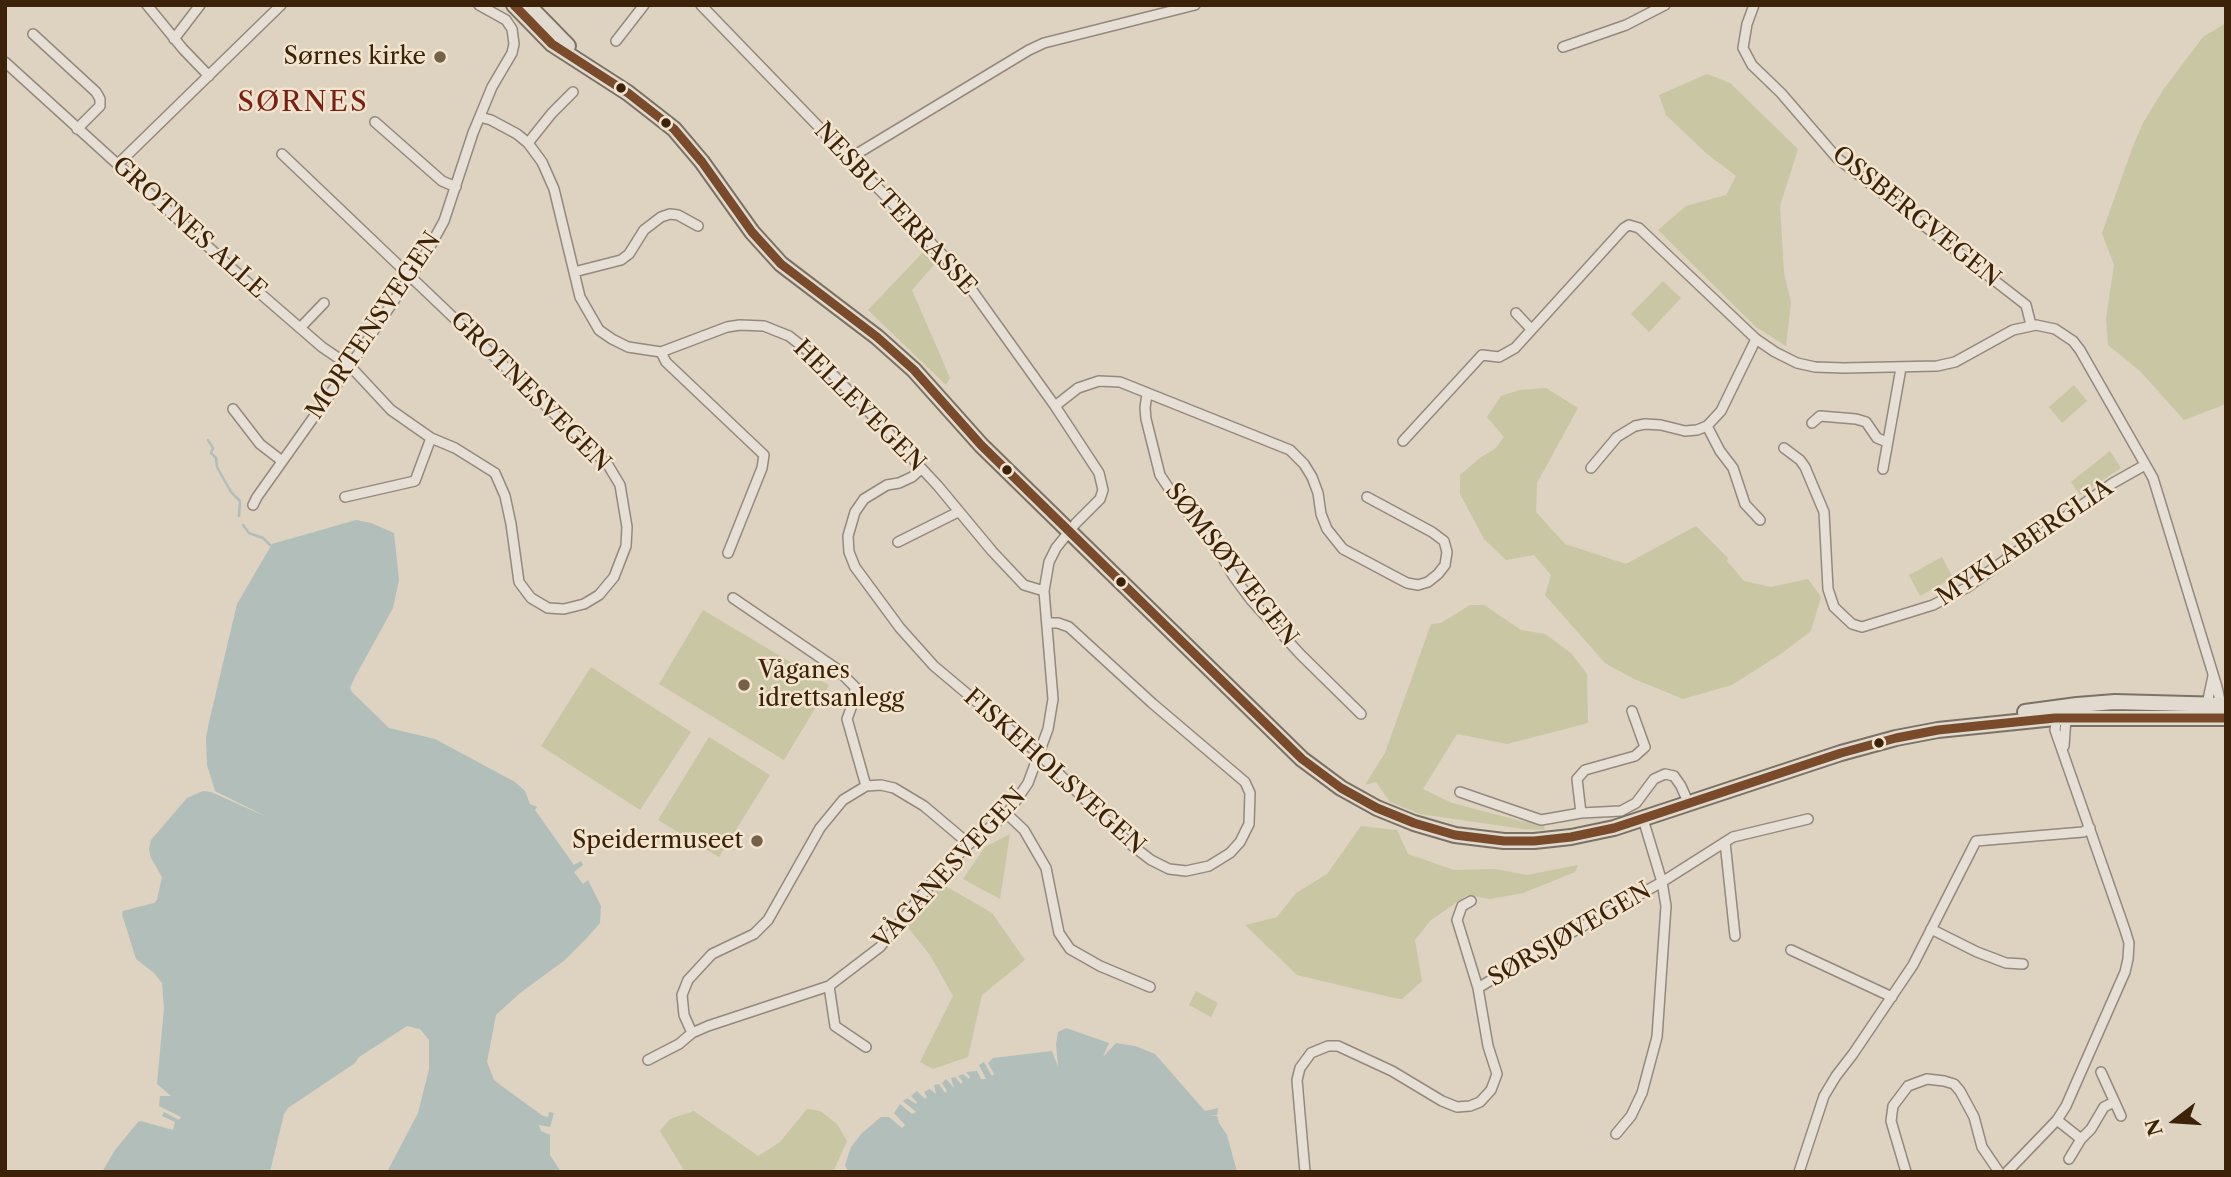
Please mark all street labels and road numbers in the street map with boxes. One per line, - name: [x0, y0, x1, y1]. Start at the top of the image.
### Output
- street label: NESBU TERRASSE: [808, 117, 982, 301]
- street label: OSSBERGVEGEN: [1826, 140, 2006, 294]
- street label: GROTNES ALLE: [106, 151, 272, 305]
- street label: MORTENSVEGEN: [301, 227, 447, 425]
- street label: GROTNESVEGEN: [444, 306, 616, 478]
- street label: HELLEVEGEN: [787, 334, 931, 478]
- street label: MYKLABERGLIA: [1932, 474, 2118, 612]
- street label: SØMSØYVEGEN: [1159, 478, 1303, 652]
- street label: FISKEHOLSVEGEN: [957, 683, 1151, 861]
- street label: VÅGANESVEGEN: [868, 783, 1032, 955]
- street label: SØRSJØVEGEN: [1483, 877, 1657, 993]

